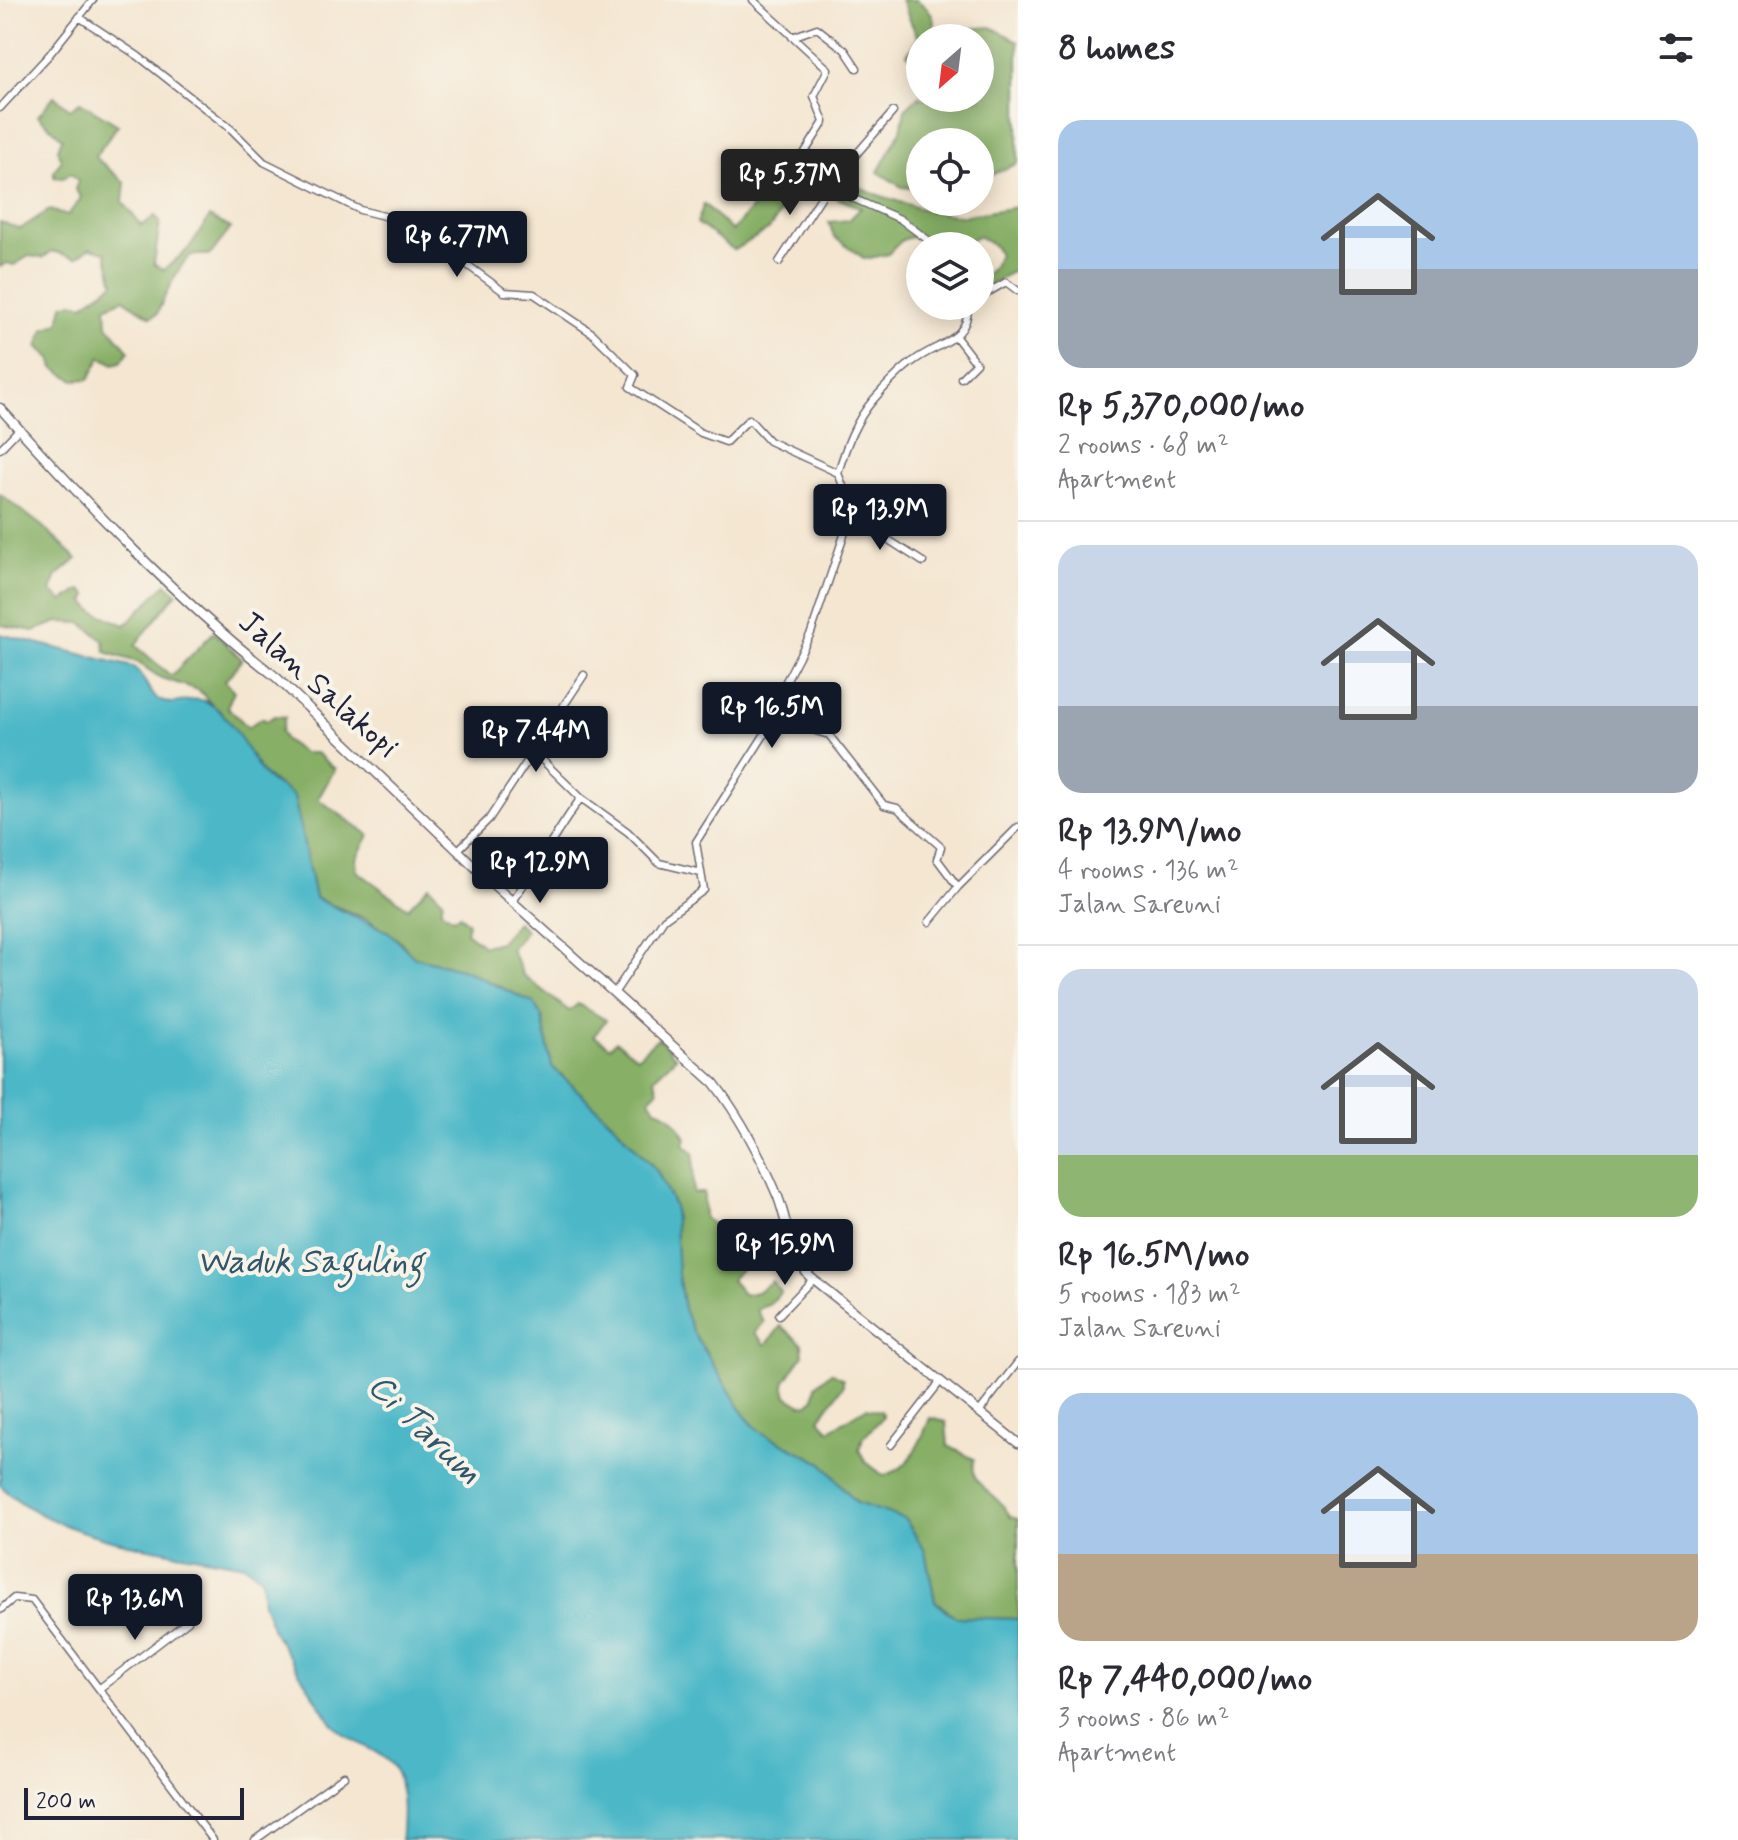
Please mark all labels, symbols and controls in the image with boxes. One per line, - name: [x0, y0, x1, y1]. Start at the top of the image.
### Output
- north arrow: [906, 24, 994, 112]
- map controls: [906, 24, 994, 320]
- text: 8 homes: [1058, 26, 1175, 71]
- icon: filters: [1654, 26, 1698, 70]
- button: locate: [906, 128, 994, 216]
- pin: Rp 5.37M: [707, 149, 873, 217]
- text: Rp 5.37M: [739, 158, 841, 192]
- icon: home: [1306, 172, 1450, 316]
- pin: Rp 6.77M: [374, 211, 540, 279]
- text: Rp 6.77M: [405, 220, 509, 254]
- button: layers: [906, 232, 994, 320]
- text: Rp 5,370,000/mo: [1058, 384, 1305, 429]
- text: 2 rooms · 68 m²: [1058, 429, 1229, 463]
- text: Apartment: [1058, 463, 1176, 497]
- pin: Rp 13.9M: [797, 484, 963, 552]
- text: Rp 13.9M: [831, 493, 929, 527]
- icon: home: [1306, 597, 1450, 741]
- street label: Jalan Salakopi: [229, 602, 407, 768]
- pin: Rp 16.5M: [689, 682, 855, 750]
- text: Rp 16.5M: [720, 691, 824, 725]
- pin: Rp 7.44M: [453, 706, 619, 774]
- text: Rp 7.44M: [482, 715, 590, 749]
- text: Rp 13.9M/mo: [1058, 809, 1241, 854]
- pin: Rp 12.9M: [457, 837, 623, 905]
- text: Rp 12.9M: [490, 846, 590, 880]
- text: 4 rooms · 136 m²: [1058, 854, 1238, 888]
- text: Jalan Sareuni: [1058, 888, 1221, 922]
- icon: home: [1306, 1021, 1450, 1165]
- pin: Rp 15.9M: [702, 1219, 868, 1287]
- text: Rp 15.9M: [735, 1228, 835, 1262]
- text: Rp 16.5M/mo: [1058, 1233, 1250, 1278]
- water label: Waduk Saguling: [197, 1240, 427, 1288]
- text: 5 rooms · 183 m²: [1058, 1278, 1241, 1312]
- text: Jalan Sareuni: [1058, 1312, 1221, 1346]
- water label: Ci Tarum: [357, 1365, 491, 1495]
- icon: home: [1306, 1445, 1450, 1589]
- pin: Rp 13.6M: [52, 1574, 218, 1642]
- text: Rp 13.6M: [86, 1583, 184, 1617]
- text: Rp 7,440,000/mo: [1058, 1657, 1312, 1702]
- text: 3 rooms · 86 m²: [1058, 1702, 1229, 1736]
- text: Apartment: [1058, 1736, 1176, 1770]
- scale bar: [24, 1784, 244, 1820]
- text: 200 m: [36, 1788, 96, 1816]

